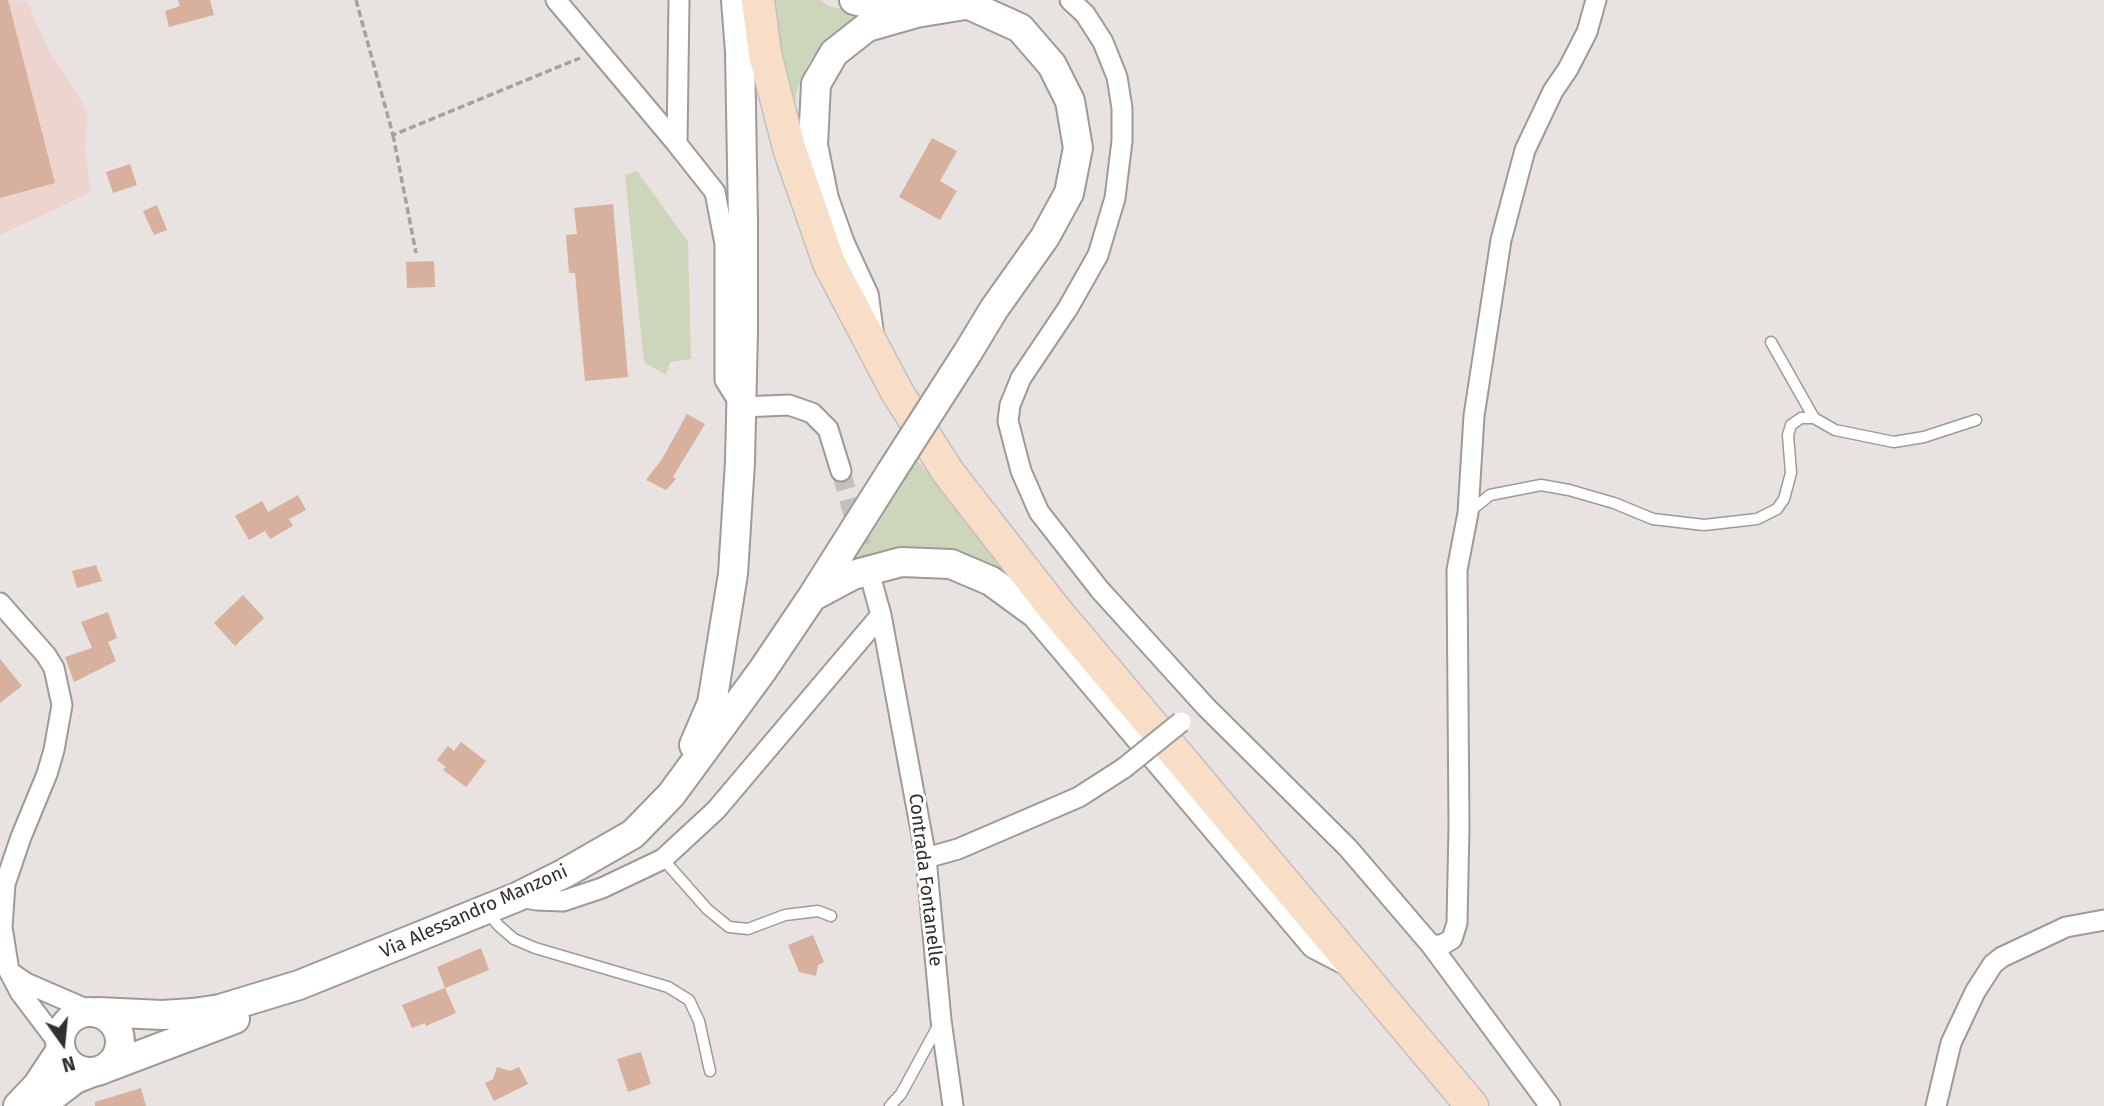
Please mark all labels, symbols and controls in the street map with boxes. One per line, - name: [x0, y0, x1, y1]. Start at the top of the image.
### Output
- street label: Contrada Fontanelle: [903, 792, 947, 968]
- street label: Via Alessandro Manzoni: [377, 860, 571, 964]
- north arrow: [28, 1008, 98, 1078]
- text: N: [60, 1051, 78, 1077]

